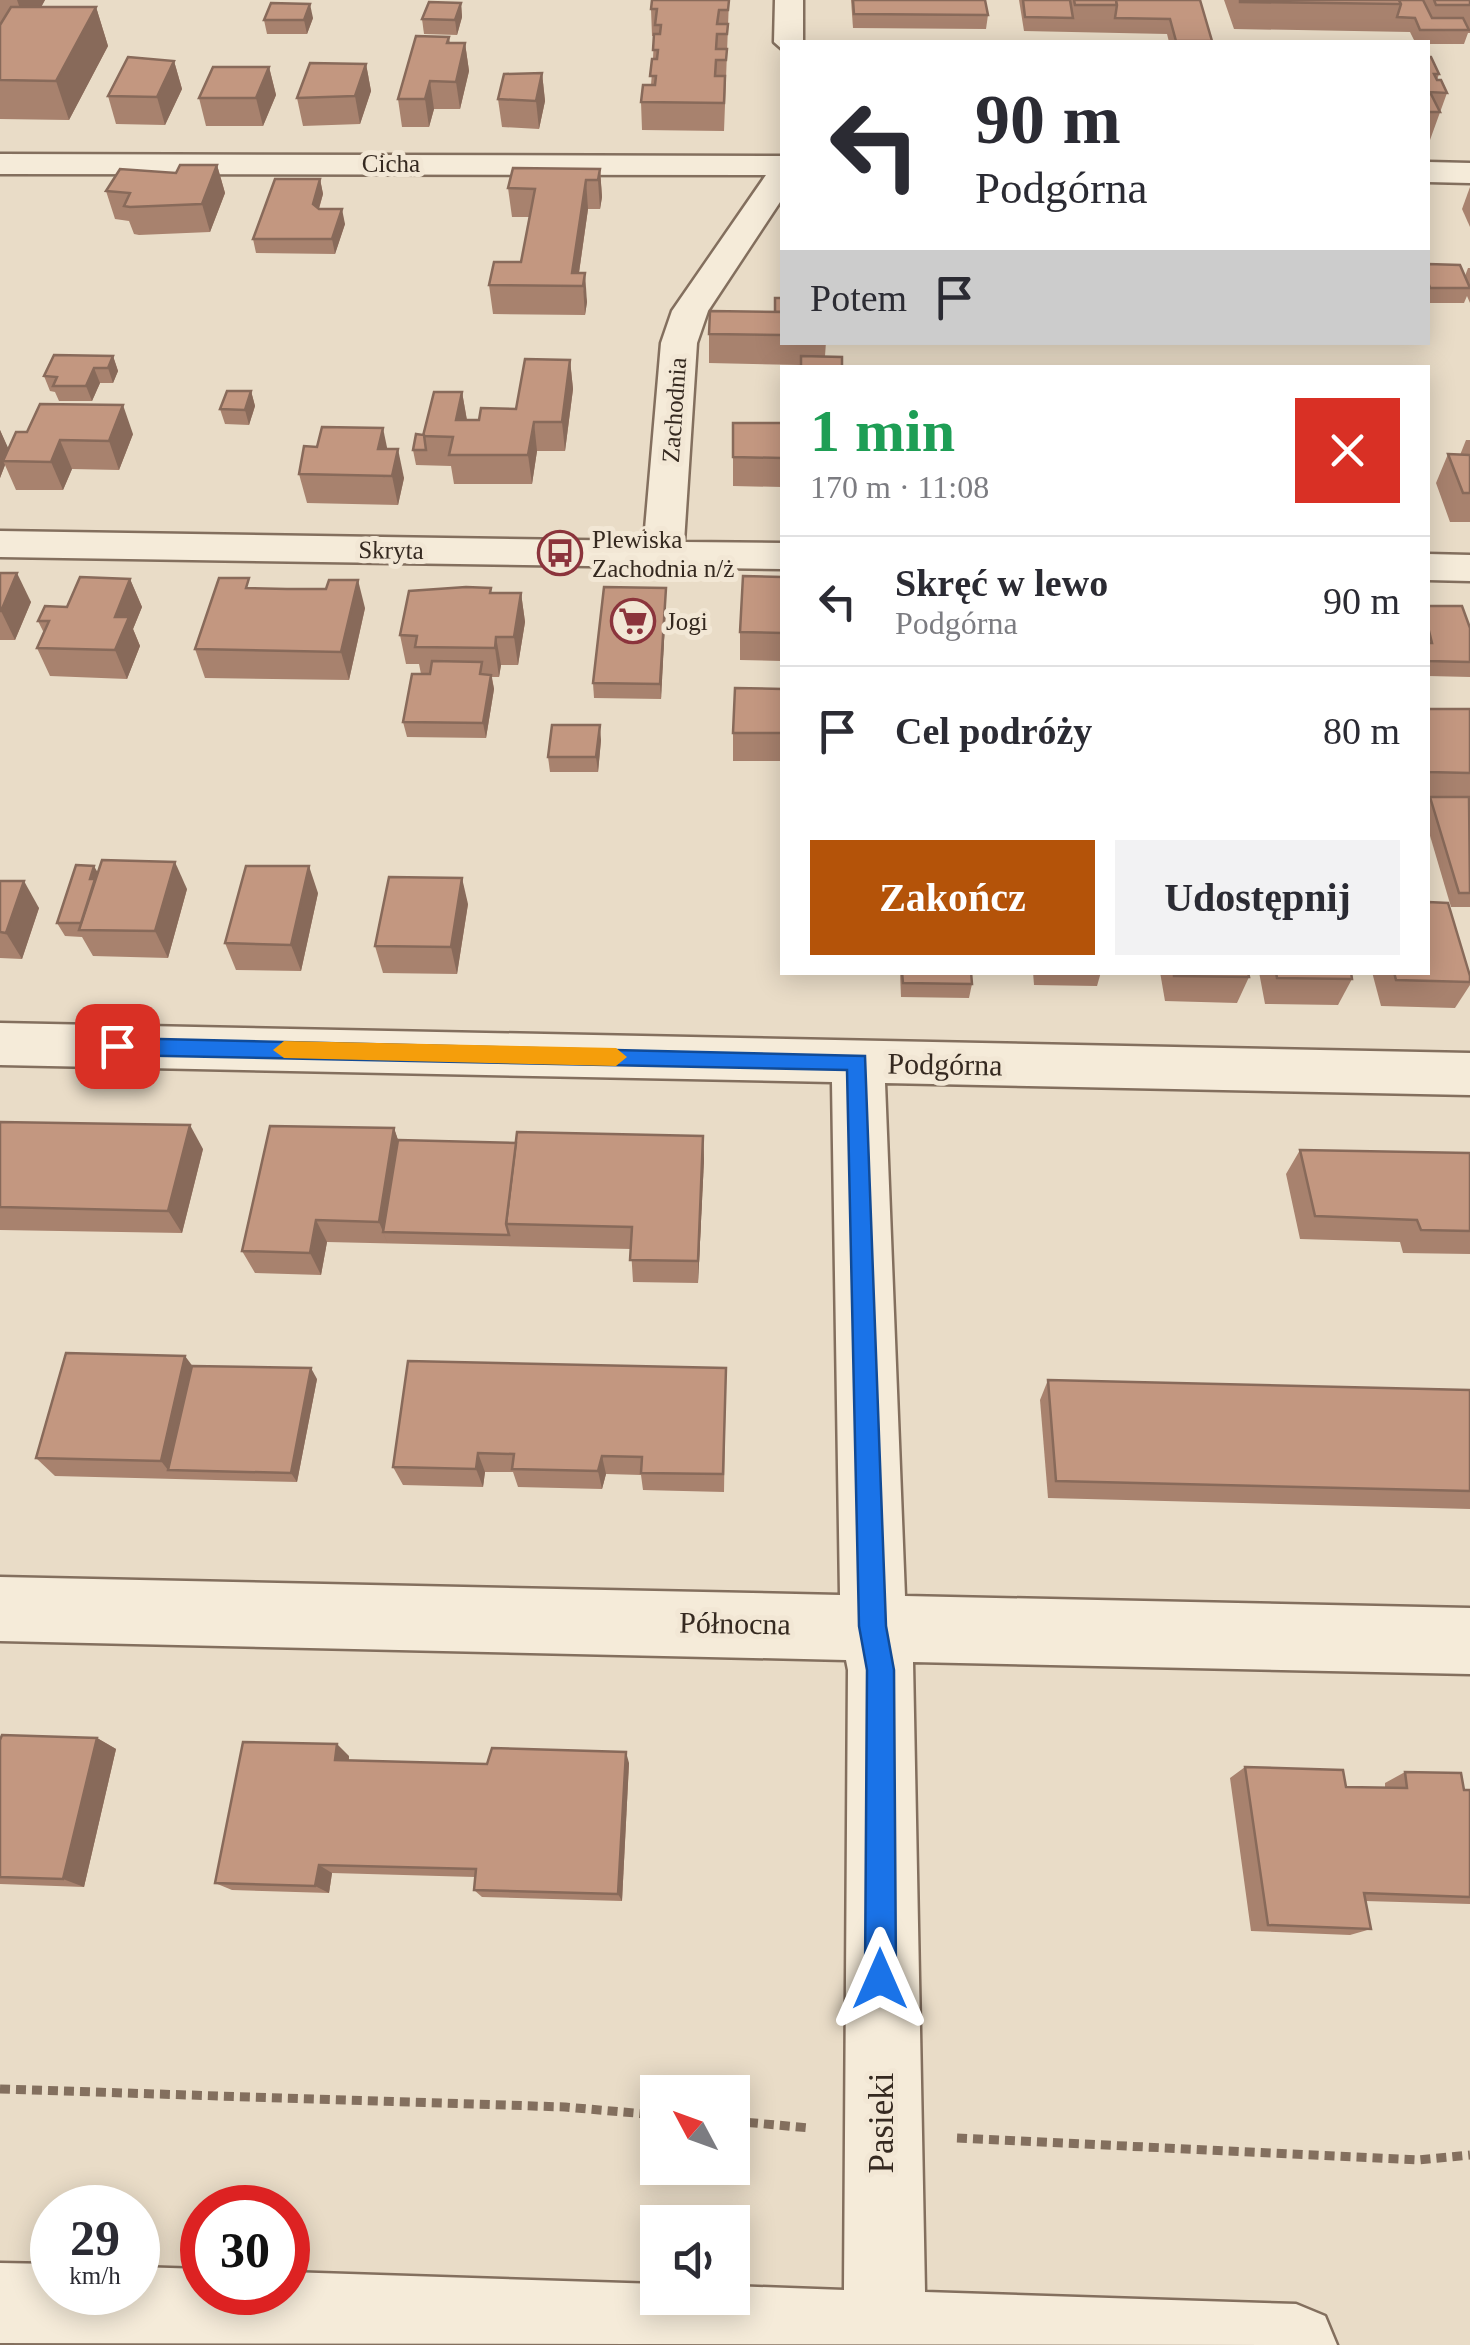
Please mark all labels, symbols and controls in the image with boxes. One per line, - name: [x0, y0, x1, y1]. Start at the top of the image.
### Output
- icon: left: [810, 80, 940, 210]
- text: 90 m: [975, 81, 1121, 158]
- street label: Cicha: [362, 150, 420, 177]
- text: Podgórna: [975, 163, 1148, 213]
- icon: arrive: [927, 270, 982, 325]
- text: Potem: [810, 277, 907, 319]
- street label: Zachodnia: [657, 356, 691, 464]
- text: 1 min: [810, 398, 955, 464]
- button: close: [1295, 398, 1400, 503]
- text: 170 m · 11:08: [810, 469, 989, 505]
- place label: Plewiska Zachodnia n/ż: [592, 526, 734, 582]
- bus stop icon: Plewiska Zachodnia n/ż: [537, 530, 583, 576]
- street label: Skryta: [358, 536, 424, 564]
- text: Skręć w lewo: [895, 562, 1108, 604]
- icon: left: [810, 574, 865, 629]
- text: 90 m: [1323, 580, 1400, 622]
- supermarket icon: Jogi: [610, 598, 656, 644]
- text: Podgórna: [895, 605, 1018, 641]
- place label: Jogi: [666, 608, 708, 635]
- icon: arrive: [810, 704, 865, 759]
- text: Cel podróży: [895, 710, 1092, 752]
- text: 80 m: [1323, 710, 1400, 752]
- button: Zakończ: [810, 840, 1095, 955]
- button: Udostępnij: [1115, 840, 1400, 955]
- pin: [75, 1004, 160, 1089]
- icon: arrive: [90, 1019, 145, 1074]
- street label: Podgórna: [887, 1046, 1003, 1082]
- street label: Północna: [679, 1606, 791, 1640]
- position arrow: [828, 1927, 932, 2031]
- street label: Pasieki: [862, 2072, 901, 2174]
- north arrow: [640, 2075, 750, 2185]
- map controls: [640, 2075, 750, 2315]
- speed limit sign: 30: [180, 2185, 310, 2315]
- button: sound: [640, 2205, 750, 2315]
- text: 29: [70, 2210, 120, 2266]
- text: km/h: [69, 2262, 121, 2289]

